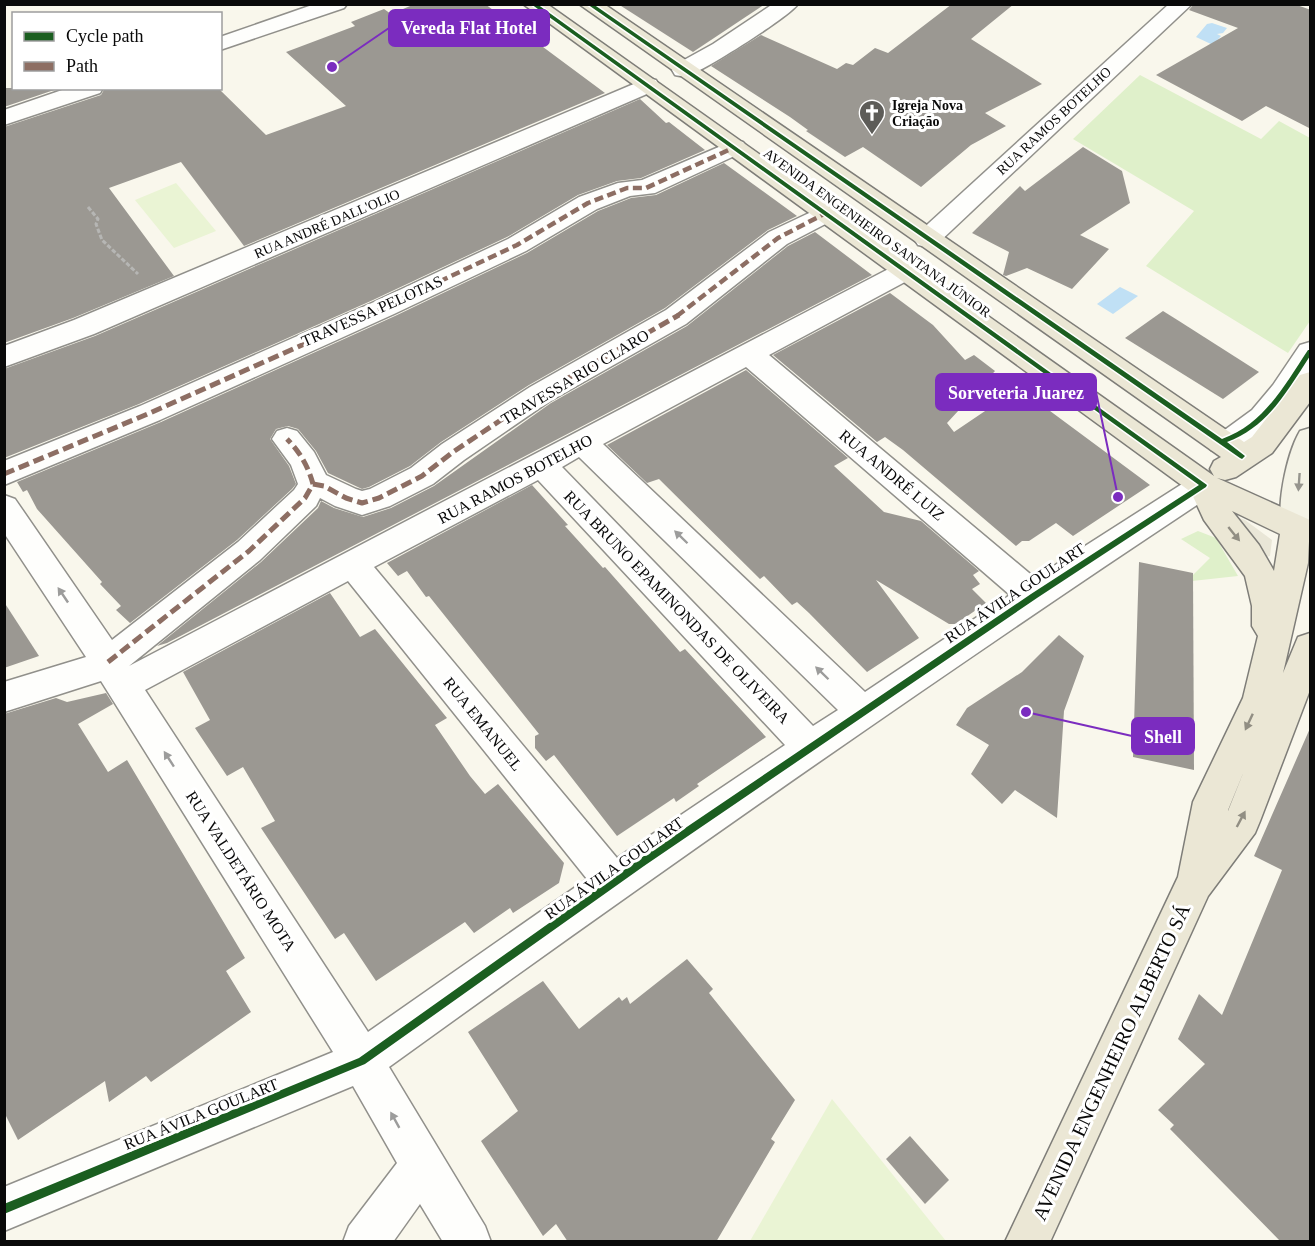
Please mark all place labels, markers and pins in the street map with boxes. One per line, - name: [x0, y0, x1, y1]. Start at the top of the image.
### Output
- callout: Vereda Flat Hotel: [389, 10, 549, 46]
- church icon: Igreja Nova Criação: [857, 98, 887, 136]
- place label: Igreja Nova Criação: [892, 98, 963, 129]
- callout: Sorveteria Juarez: [936, 374, 1096, 410]
- callout: Shell: [1132, 718, 1194, 754]

